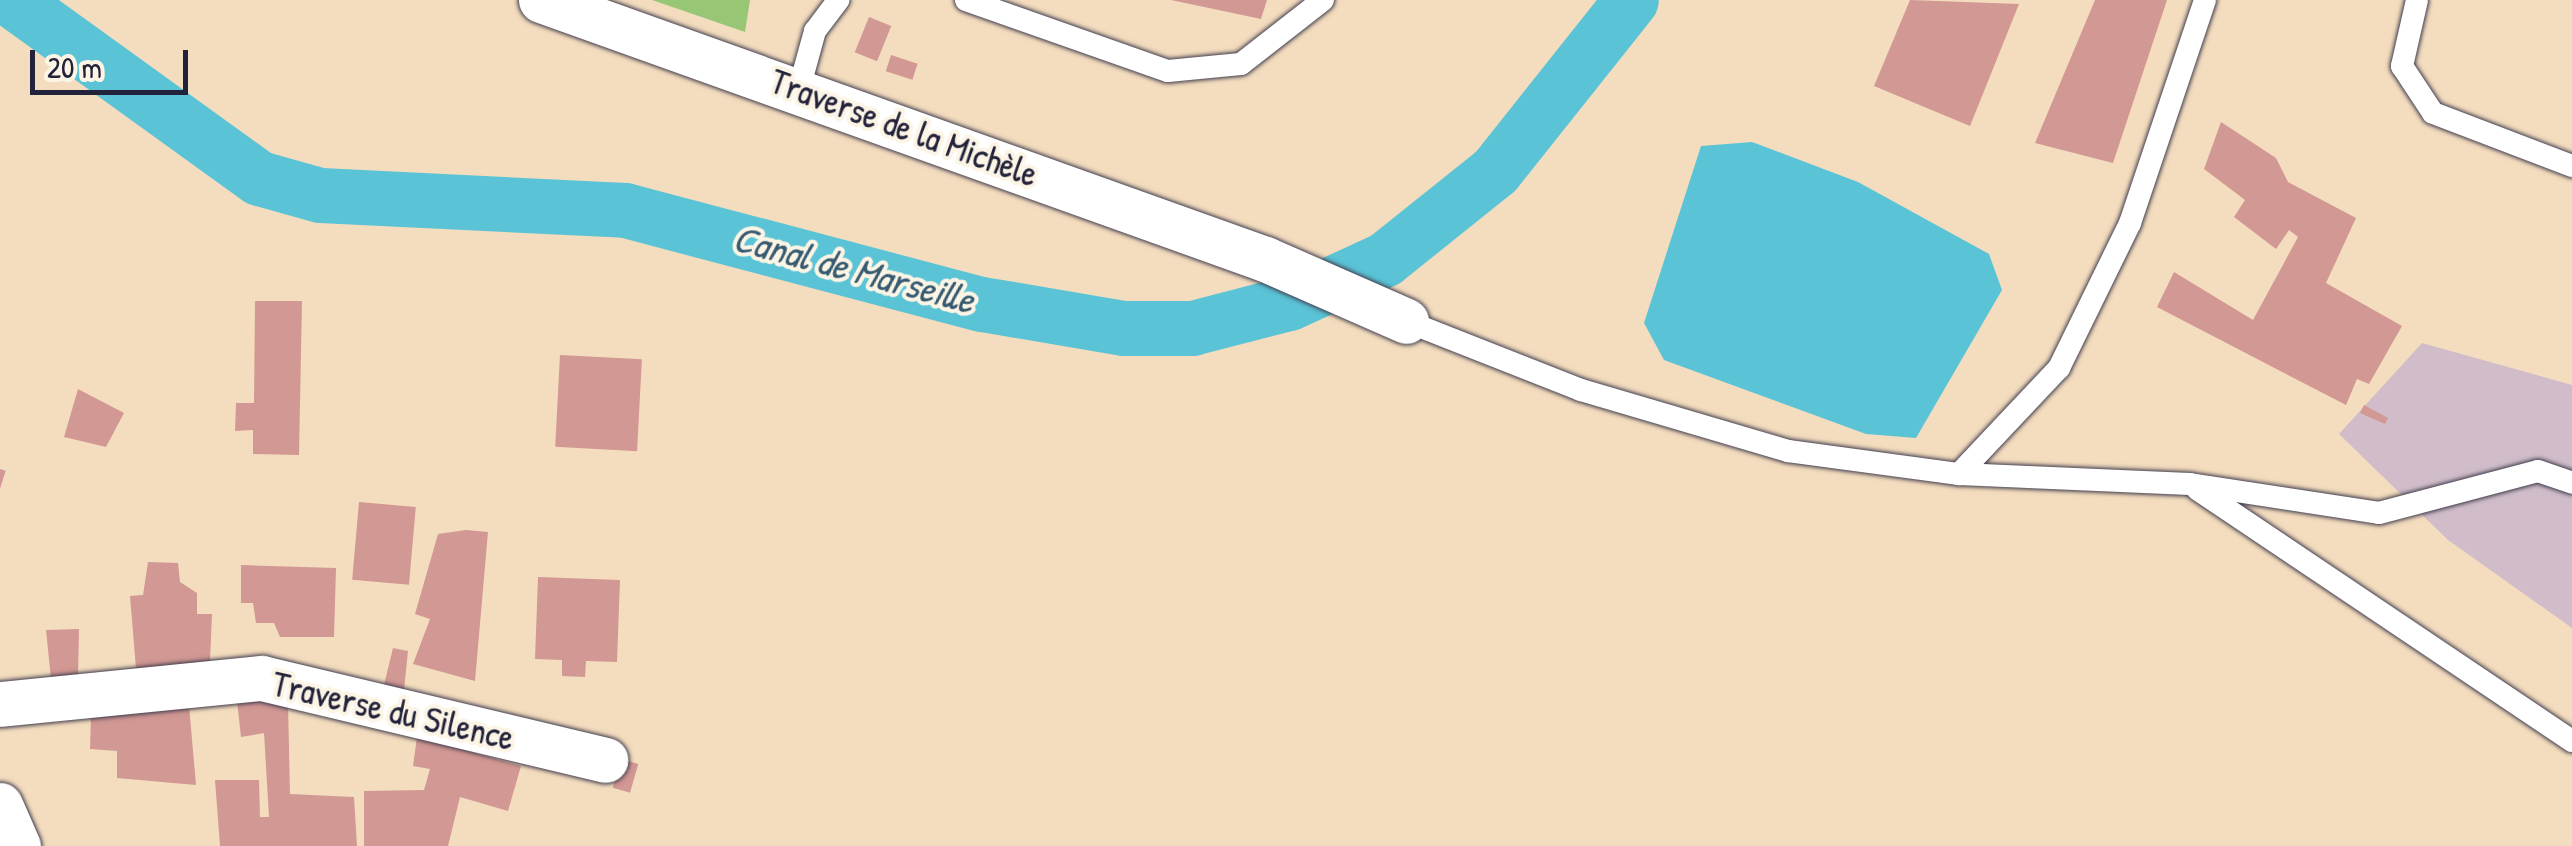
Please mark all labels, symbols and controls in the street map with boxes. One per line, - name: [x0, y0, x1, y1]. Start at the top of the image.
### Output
- scale bar: [35, 30, 192, 92]
- text: 20 m: [47, 47, 102, 87]
- street label: Traverse de la Michèle: [765, 60, 1043, 196]
- water label: Canal de Marseille: [729, 215, 979, 323]
- street label: Traverse du Silence: [268, 663, 518, 759]

